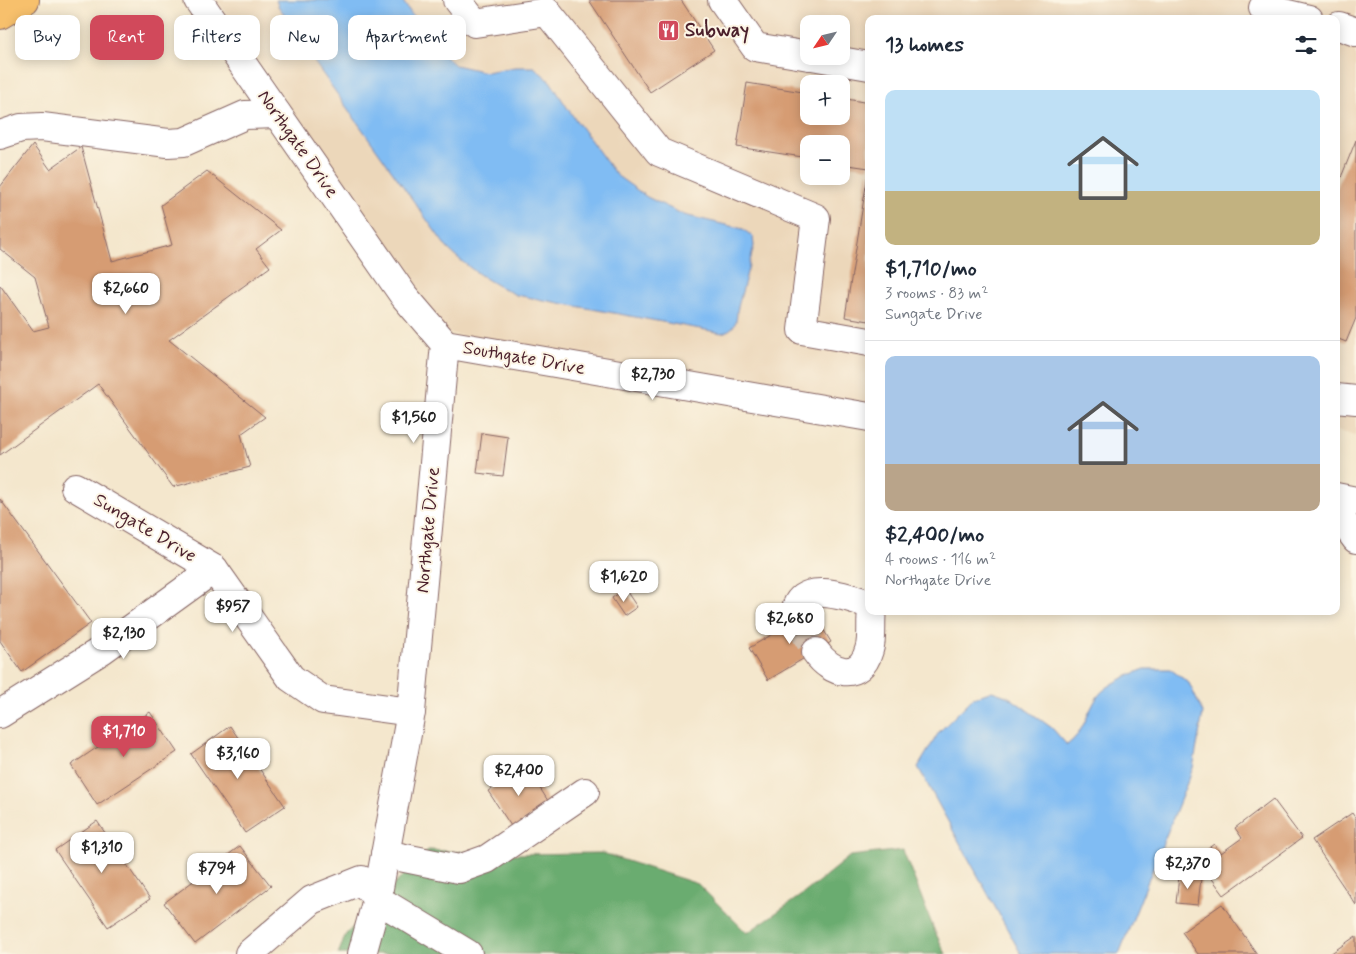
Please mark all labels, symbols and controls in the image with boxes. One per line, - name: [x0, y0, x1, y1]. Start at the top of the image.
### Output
- chip: Buy: [15, 15, 80, 60]
- chip: Rent: [90, 15, 164, 60]
- chip: Filters: [174, 15, 260, 60]
- chip: New: [270, 15, 338, 60]
- chip: Apartment: [348, 15, 466, 60]
- north arrow: [800, 15, 850, 65]
- map controls: [800, 15, 850, 185]
- restaurant icon: Subway: [657, 18, 681, 42]
- place label: Subway: [685, 18, 749, 44]
- text: 13 homes: [885, 31, 964, 59]
- icon: filters: [1292, 31, 1320, 59]
- button: +: [800, 75, 850, 125]
- street label: Northgate Drive: [251, 85, 344, 204]
- icon: home: [1058, 123, 1148, 213]
- button: −: [800, 135, 850, 185]
- text: $1,710/mo: [885, 255, 977, 283]
- pin: $2,660: [85, 272, 167, 315]
- text: $2,660: [103, 278, 149, 299]
- text: 3 rooms · 83 m²: [885, 283, 988, 304]
- text: Sungate Drive: [885, 304, 982, 325]
- street label: Southgate Drive: [461, 335, 587, 382]
- pin: $2,730: [612, 358, 694, 401]
- text: $2,730: [631, 364, 675, 385]
- icon: home: [1058, 388, 1148, 478]
- pin: $1,560: [373, 402, 455, 444]
- text: $1,560: [391, 407, 437, 428]
- street label: Northgate Drive: [410, 466, 447, 594]
- street label: Sungate Drive: [88, 487, 201, 570]
- text: $2,400/mo: [885, 521, 984, 549]
- text: 4 rooms · 116 m²: [885, 549, 996, 570]
- pin: $1,620: [583, 560, 665, 603]
- text: $1,620: [600, 566, 648, 587]
- text: Northgate Drive: [885, 570, 991, 591]
- pin: $957: [203, 590, 263, 633]
- text: $957: [216, 596, 250, 617]
- pin: $2,680: [749, 602, 831, 645]
- text: $2,680: [766, 608, 814, 629]
- pin: $2,130: [83, 618, 165, 660]
- text: $2,130: [102, 623, 146, 644]
- pin: $1,710: [83, 716, 165, 758]
- text: $1,710: [102, 721, 146, 742]
- pin: $3,160: [197, 738, 279, 780]
- text: $3,160: [216, 743, 260, 764]
- pin: $2,400: [478, 754, 560, 797]
- text: $2,400: [495, 760, 544, 781]
- pin: $1,310: [61, 832, 143, 874]
- text: $1,310: [81, 837, 123, 858]
- pin: $2,370: [1147, 848, 1229, 890]
- pin: $794: [187, 852, 247, 895]
- text: $2,370: [1165, 853, 1211, 874]
- text: $794: [198, 858, 236, 879]

